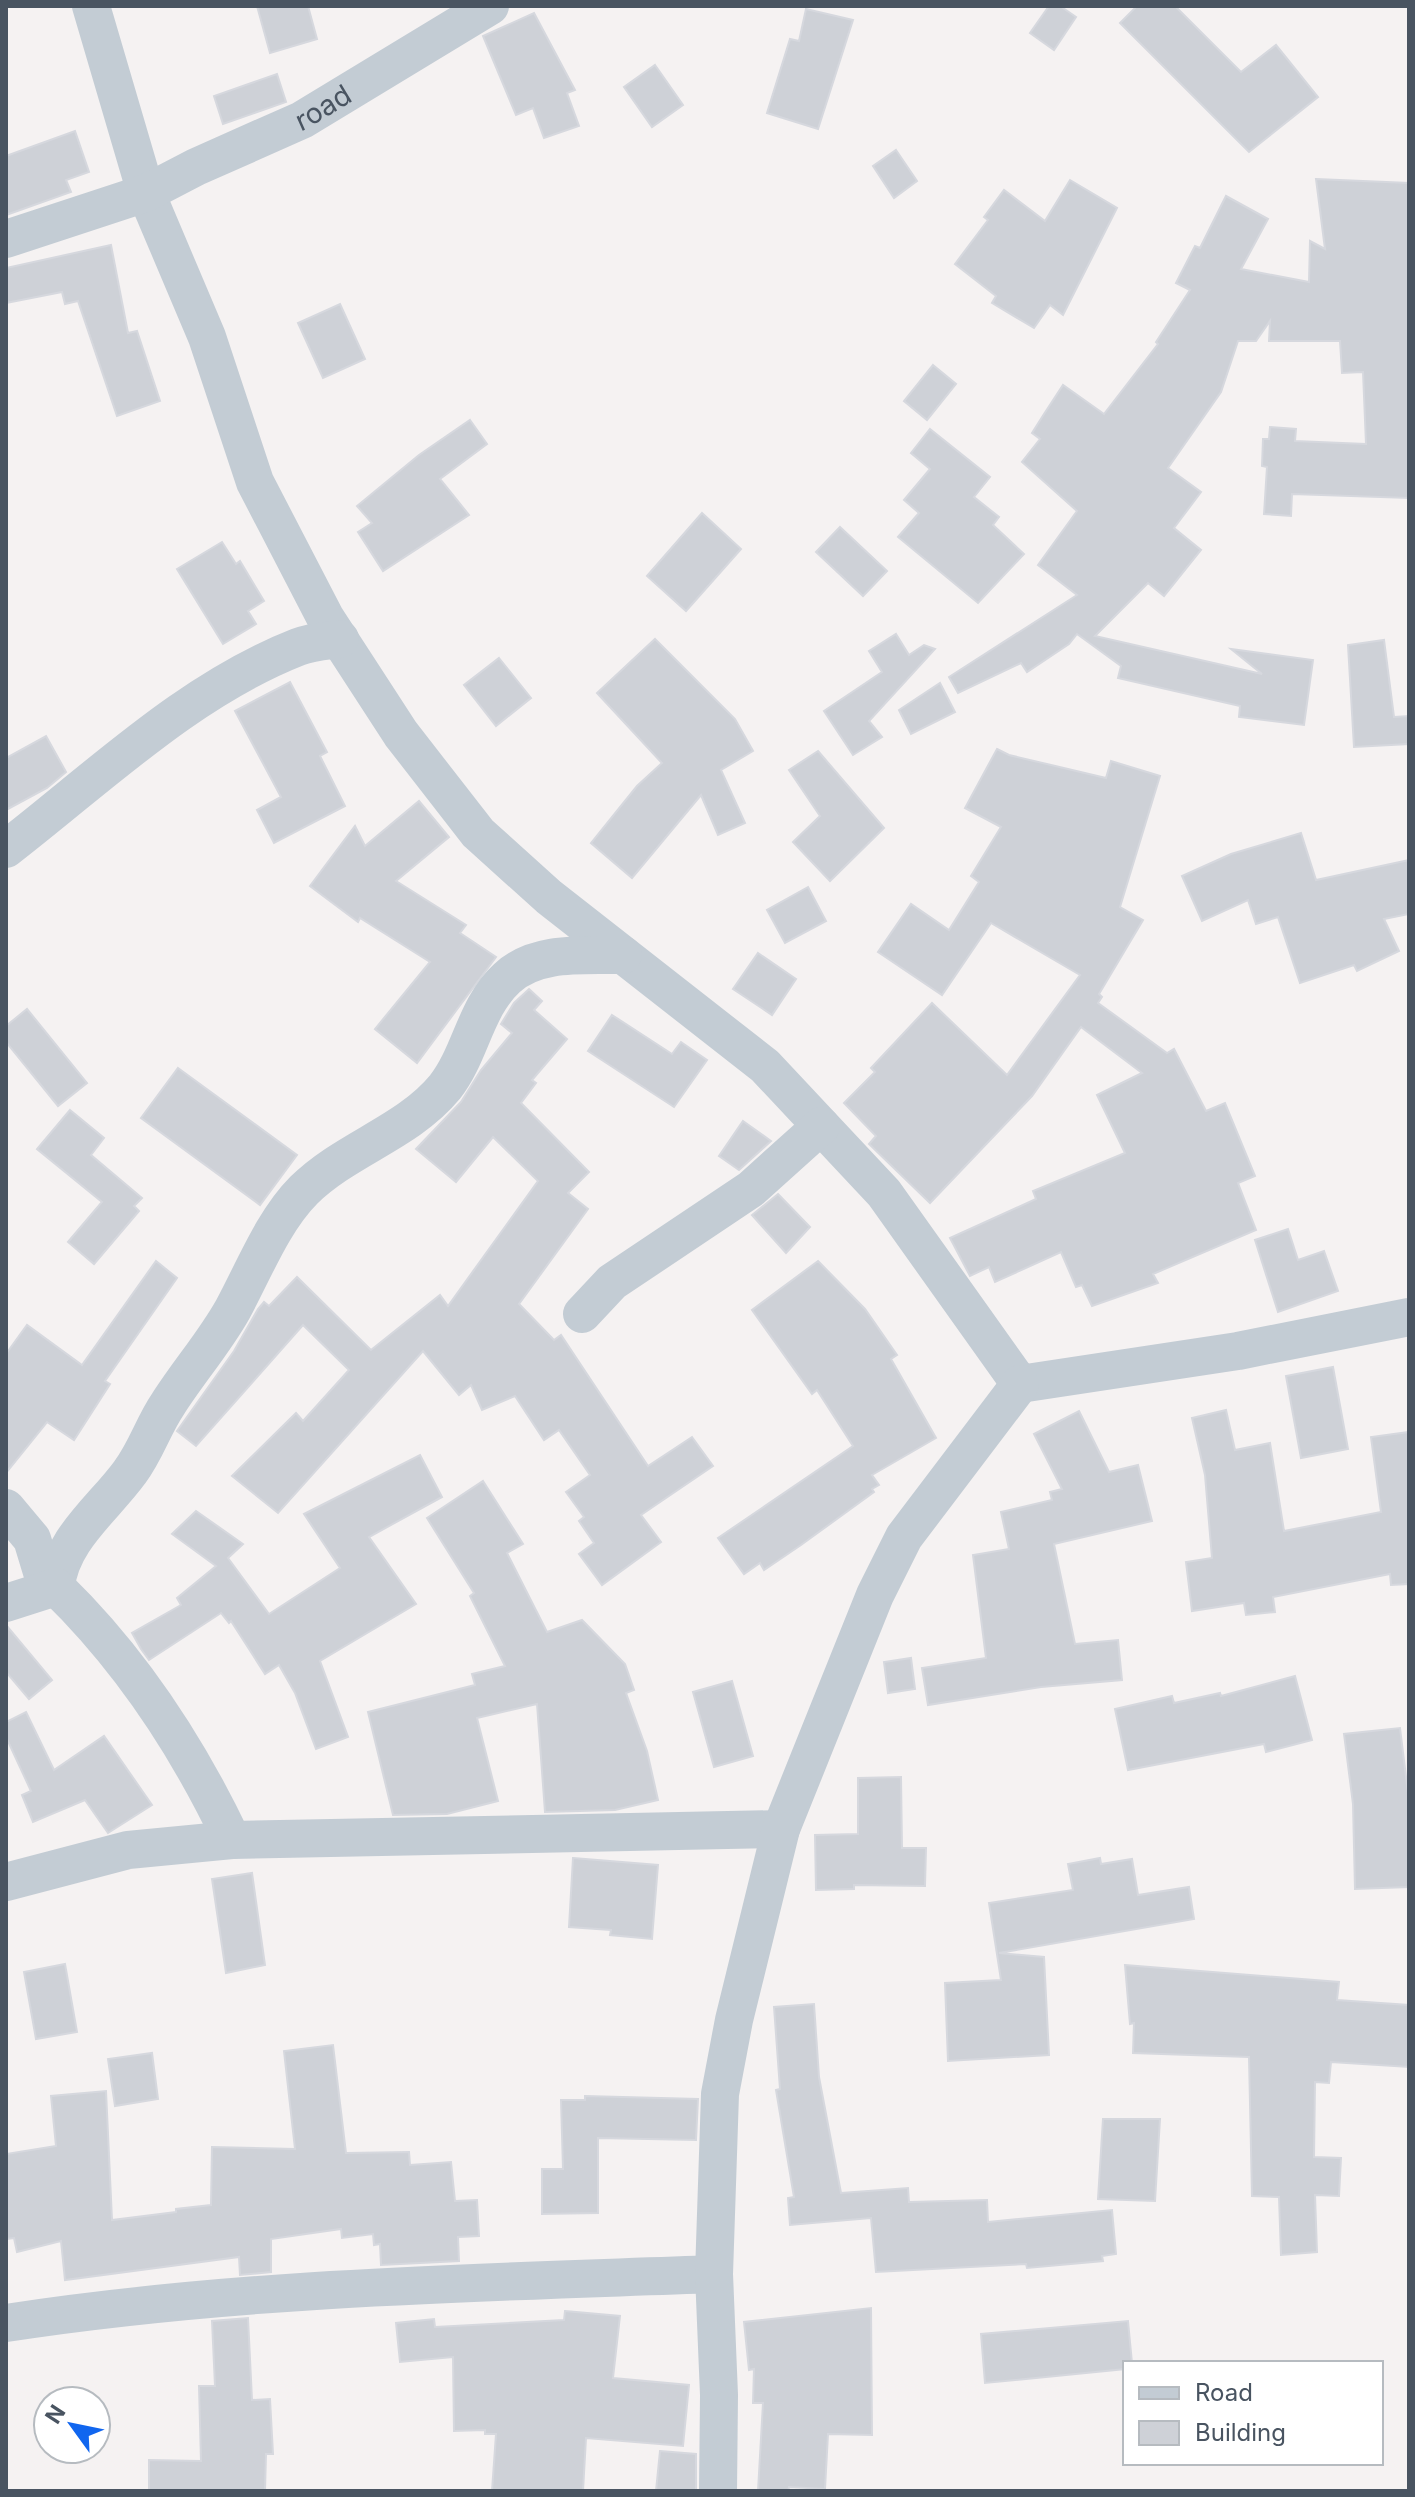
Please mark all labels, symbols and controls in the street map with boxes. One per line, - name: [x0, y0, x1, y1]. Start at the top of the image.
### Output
- street label: road: [290, 77, 357, 138]
- legend: [1123, 2361, 1383, 2465]
- text: Road: [1195, 2378, 1253, 2407]
- north arrow: [32, 2385, 112, 2465]
- text: N: [40, 2400, 71, 2428]
- text: Building: [1195, 2418, 1286, 2447]

